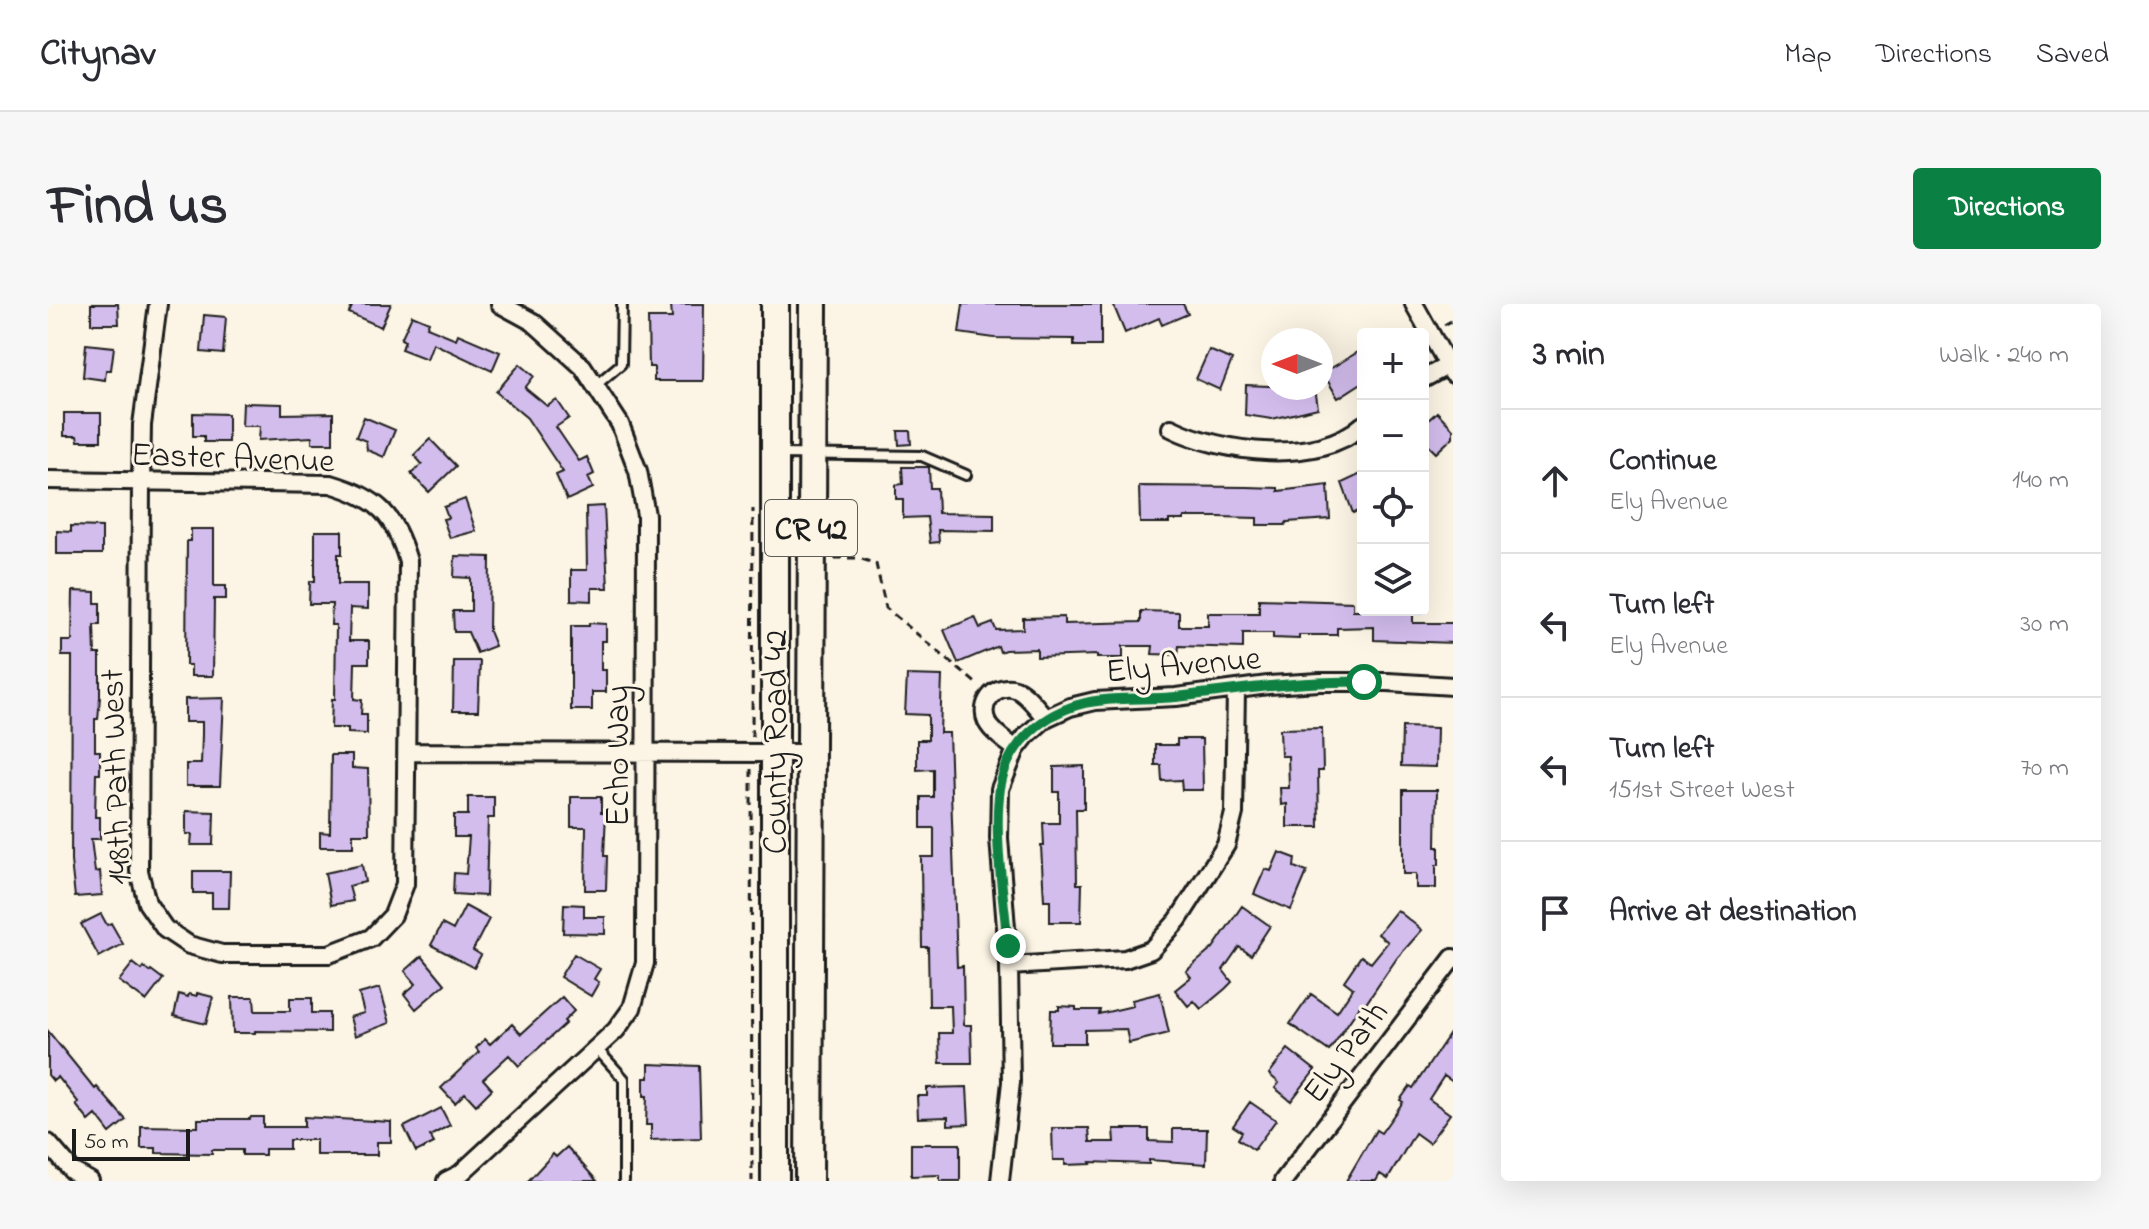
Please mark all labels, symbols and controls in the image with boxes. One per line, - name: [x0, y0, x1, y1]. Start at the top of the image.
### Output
- text: Citynav: [40, 27, 156, 83]
- text: Map: [1784, 35, 1832, 76]
- text: Directions: [1876, 35, 1992, 76]
- text: Saved: [2036, 35, 2109, 76]
- text: Find us: [48, 168, 228, 249]
- button: Directions: [1913, 168, 2101, 249]
- north arrow: [1261, 328, 1333, 400]
- map controls: [1357, 328, 1429, 616]
- button: +: [1357, 328, 1429, 400]
- text: 3 min: [1533, 331, 1605, 381]
- text: Walk · 240 m: [1939, 337, 2069, 375]
- button: −: [1357, 400, 1429, 472]
- street label: Easter Avenue: [130, 431, 336, 489]
- text: Continue: [1609, 440, 1717, 484]
- icon: ahead: [1533, 459, 1577, 503]
- text: 140 m: [2012, 462, 2069, 500]
- button: locate: [1357, 472, 1429, 544]
- text: Ely Avenue: [1609, 484, 1728, 522]
- road number: CR 42: [765, 500, 857, 556]
- button: layers: [1357, 544, 1429, 616]
- text: Turn left: [1609, 584, 1714, 628]
- icon: left: [1533, 603, 1577, 647]
- text: 30 m: [2020, 606, 2069, 644]
- text: Ely Avenue: [1609, 628, 1728, 666]
- street label: County Road 42: [753, 630, 803, 854]
- street label: Ely Avenue: [1104, 635, 1264, 699]
- route start: [1346, 664, 1382, 700]
- street label: 148th Path West: [89, 668, 147, 886]
- street label: Echo Way: [595, 685, 645, 827]
- text: Turn left: [1609, 728, 1714, 772]
- icon: left: [1533, 747, 1577, 791]
- text: 70 m: [2020, 750, 2069, 788]
- text: 151st Street West: [1609, 772, 1795, 810]
- icon: arrive: [1533, 891, 1577, 935]
- text: Arrive at destination: [1609, 891, 1857, 935]
- route end: [990, 928, 1026, 964]
- street label: Ely Path: [1292, 992, 1402, 1115]
- scale bar: [72, 1125, 190, 1161]
- text: 50 m: [84, 1127, 129, 1159]

